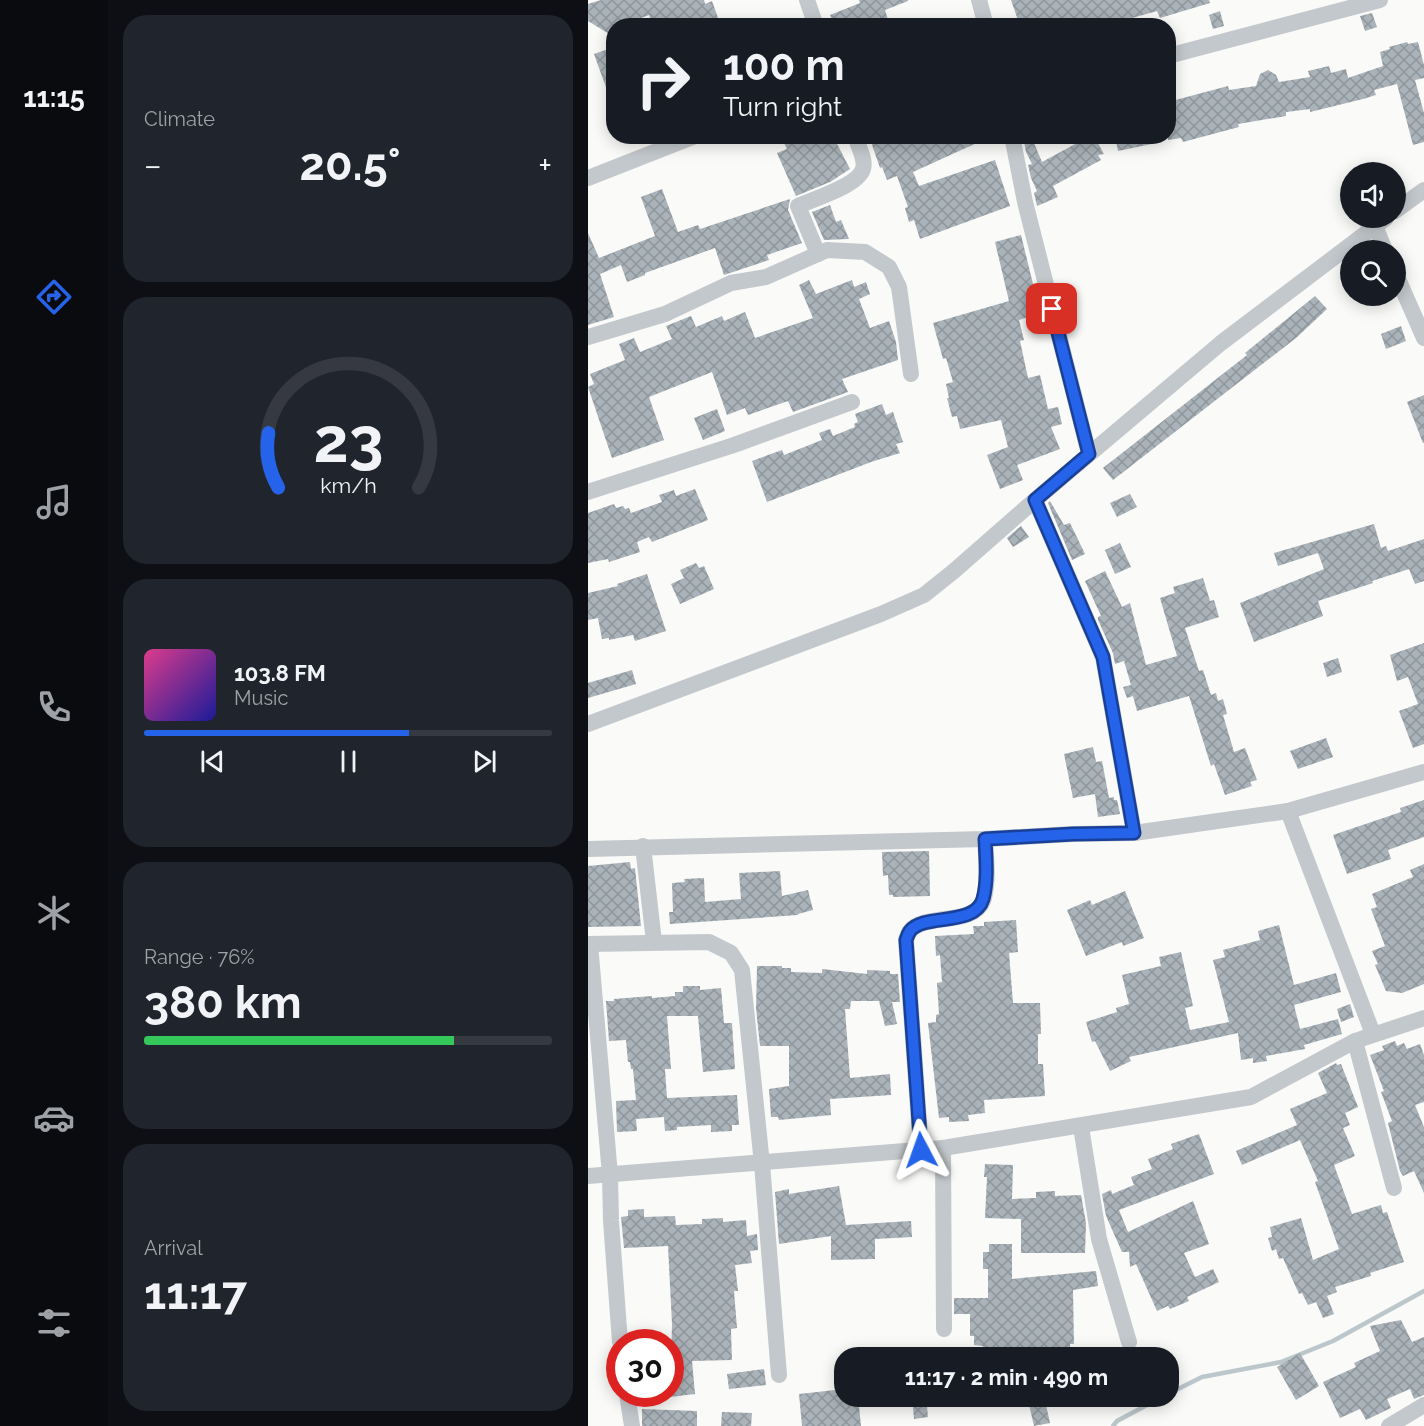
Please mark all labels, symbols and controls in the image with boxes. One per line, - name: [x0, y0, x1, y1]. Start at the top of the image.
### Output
- text: 100 m: [723, 41, 845, 90]
- icon: right: [624, 42, 702, 120]
- text: 11:15: [23, 82, 85, 113]
- text: Turn right: [723, 91, 842, 122]
- text: Climate: [144, 107, 215, 131]
- text: 20.5°: [300, 138, 400, 191]
- text: −: [144, 146, 162, 185]
- text: +: [538, 146, 552, 185]
- map controls: [1340, 162, 1406, 306]
- button: sound: [1340, 162, 1406, 228]
- button: search: [1340, 240, 1406, 306]
- icon: directions: [33, 276, 75, 318]
- pin: [1026, 283, 1077, 334]
- icon: arrive: [1035, 292, 1068, 325]
- text: 23: [313, 403, 383, 477]
- text: km/h: [320, 473, 376, 498]
- icon: music: [33, 481, 75, 523]
- text: 103.8 FM: [234, 660, 326, 686]
- icon: phone: [33, 686, 75, 728]
- text: Music: [234, 686, 288, 710]
- icon: previous: [196, 745, 229, 778]
- icon: pause: [332, 745, 365, 778]
- icon: next: [468, 745, 501, 778]
- icon: climate: [33, 892, 75, 934]
- text: Range · 76%: [144, 945, 255, 969]
- text: 380 km: [144, 976, 302, 1029]
- icon: car: [33, 1097, 75, 1139]
- position arrow: [889, 1118, 953, 1182]
- text: Arrival: [144, 1236, 203, 1260]
- text: 11:17: [144, 1267, 247, 1320]
- icon: filters: [33, 1302, 75, 1344]
- speed limit sign: 30: [606, 1329, 684, 1407]
- text: 11:17 · 2 min · 490 m: [905, 1364, 1108, 1390]

